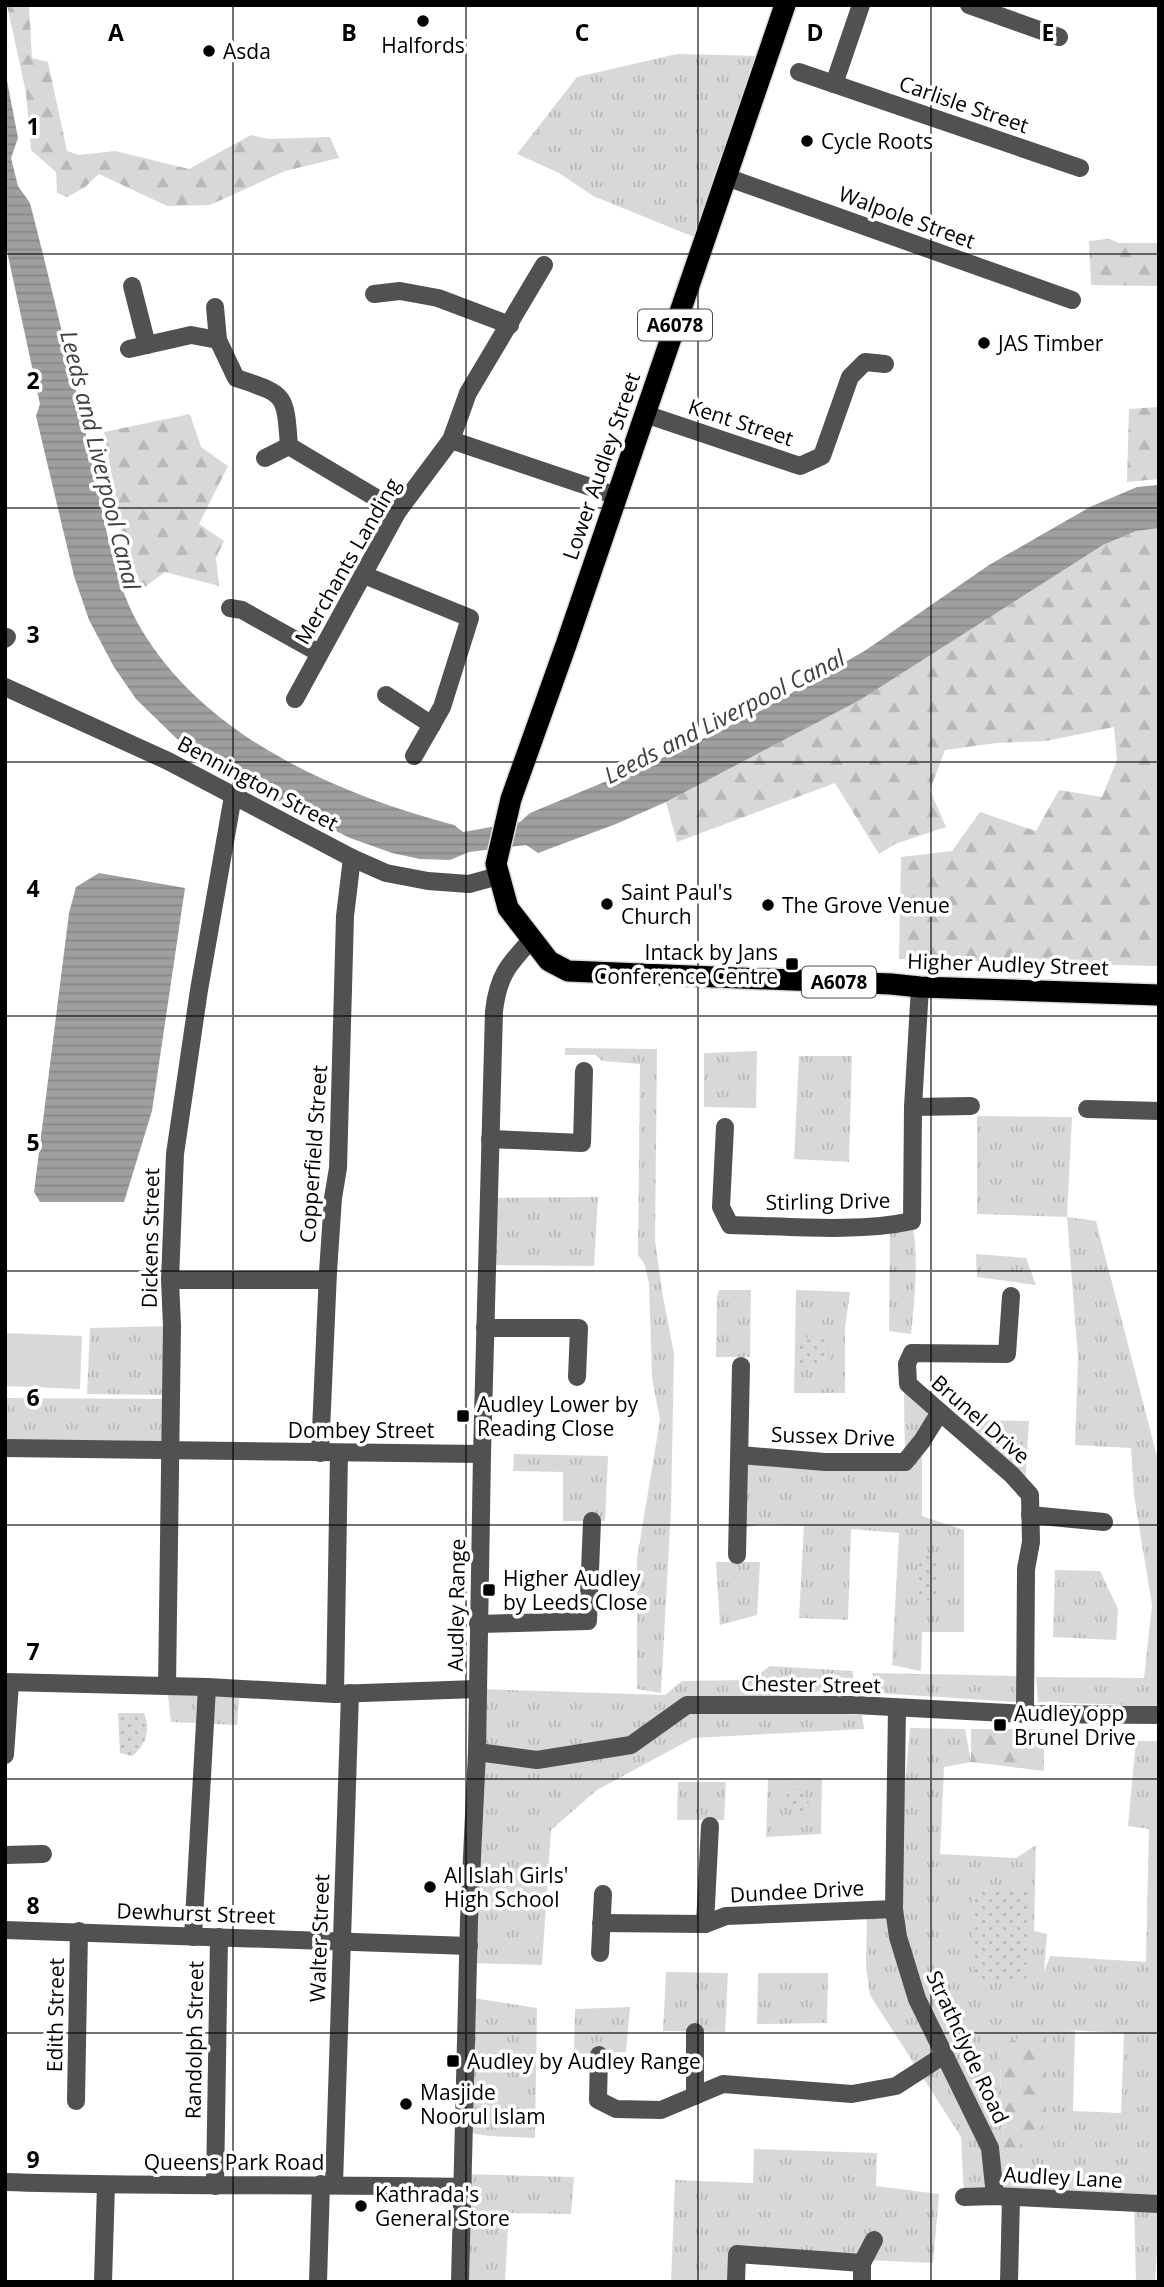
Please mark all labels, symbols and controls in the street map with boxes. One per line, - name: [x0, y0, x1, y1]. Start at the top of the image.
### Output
- marker: Halfords: [415, 13, 431, 29]
- text: A: [108, 16, 124, 48]
- text: B: [341, 16, 357, 48]
- text: C: [575, 16, 589, 48]
- text: D: [806, 16, 824, 48]
- text: E: [1042, 16, 1054, 48]
- place label: Halfords: [381, 31, 465, 59]
- place label: Asda: [223, 37, 271, 65]
- marker: Asda: [201, 43, 217, 59]
- street label: Carlisle Street: [895, 69, 1033, 139]
- text: 1: [26, 110, 40, 142]
- place label: Cycle Roots: [821, 127, 933, 155]
- marker: Cycle Roots: [799, 133, 815, 149]
- street label: Walpole Street: [835, 179, 979, 255]
- road number: A6078: [638, 310, 712, 340]
- water label: Leeds and Liverpool Canal: [53, 327, 149, 594]
- place label: JAS Timber: [996, 329, 1104, 357]
- marker: JAS Timber: [976, 335, 992, 351]
- text: 2: [26, 364, 40, 396]
- street label: Lower Audley Street: [556, 369, 646, 563]
- street label: Kent Street: [685, 392, 797, 452]
- street label: Merchants Landing: [288, 473, 406, 649]
- text: 3: [26, 618, 40, 650]
- water label: Leeds and Liverpool Canal: [598, 641, 851, 791]
- street label: Bennington Street: [173, 729, 343, 837]
- text: 4: [26, 872, 40, 904]
- place label: Saint Paul's Church: [621, 878, 732, 930]
- place label: The Grove Venue: [782, 891, 950, 919]
- marker: Saint Paul's Church: [599, 896, 615, 912]
- marker: The Grove Venue: [760, 897, 776, 913]
- place label: Intack by Jans Conference Centre: [594, 938, 778, 990]
- street label: Higher Audley Street: [907, 946, 1109, 982]
- marker: Intack by Jans Conference Centre: [784, 956, 800, 972]
- road number: A6078: [802, 966, 876, 998]
- street label: Copperfield Street: [293, 1064, 333, 1244]
- text: 5: [26, 1126, 40, 1158]
- street label: Dickens Street: [135, 1168, 165, 1308]
- street label: Stirling Drive: [765, 1186, 891, 1216]
- street label: Brunel Drive: [926, 1368, 1036, 1470]
- text: 6: [26, 1381, 40, 1413]
- place label: Audley Lower by Reading Close: [477, 1390, 639, 1442]
- marker: Audley Lower by Reading Close: [455, 1408, 471, 1424]
- street label: Dombey Street: [288, 1416, 434, 1444]
- street label: Sussex Drive: [771, 1420, 895, 1452]
- street label: Audley Range: [441, 1538, 471, 1672]
- place label: Higher Audley by Leeds Close: [503, 1564, 648, 1616]
- marker: Higher Audley by Leeds Close: [481, 1582, 497, 1598]
- text: 7: [26, 1635, 40, 1667]
- street label: Chester Street: [741, 1669, 881, 1699]
- place label: Audley opp Brunel Drive: [1014, 1699, 1136, 1751]
- marker: Audley opp Brunel Drive: [992, 1717, 1008, 1733]
- place label: Al Islah Girls' High School: [444, 1861, 568, 1913]
- street label: Walter Street: [303, 1873, 335, 2003]
- street label: Dundee Drive: [729, 1874, 865, 1908]
- marker: Al Islah Girls' High School: [422, 1879, 438, 1895]
- text: 8: [26, 1889, 40, 1921]
- street label: Dewhurst Street: [116, 1896, 276, 1930]
- street label: Edith Street: [40, 1958, 70, 2072]
- street label: Randolph Street: [179, 1961, 209, 2119]
- street label: Strathclyde Road: [920, 1966, 1016, 2128]
- place label: Audley by Audley Range: [467, 2047, 701, 2075]
- marker: Audley by Audley Range: [445, 2053, 461, 2069]
- place label: Masjide Noorul Islam: [420, 2078, 546, 2130]
- marker: Masjide Noorul Islam: [398, 2096, 414, 2112]
- text: 9: [26, 2143, 40, 2175]
- street label: Queens Park Road: [144, 2148, 324, 2176]
- street label: Audley Lane: [1003, 2160, 1123, 2194]
- place label: Kathrada's General Store: [375, 2180, 510, 2232]
- marker: Kathrada's General Store: [353, 2198, 369, 2214]

